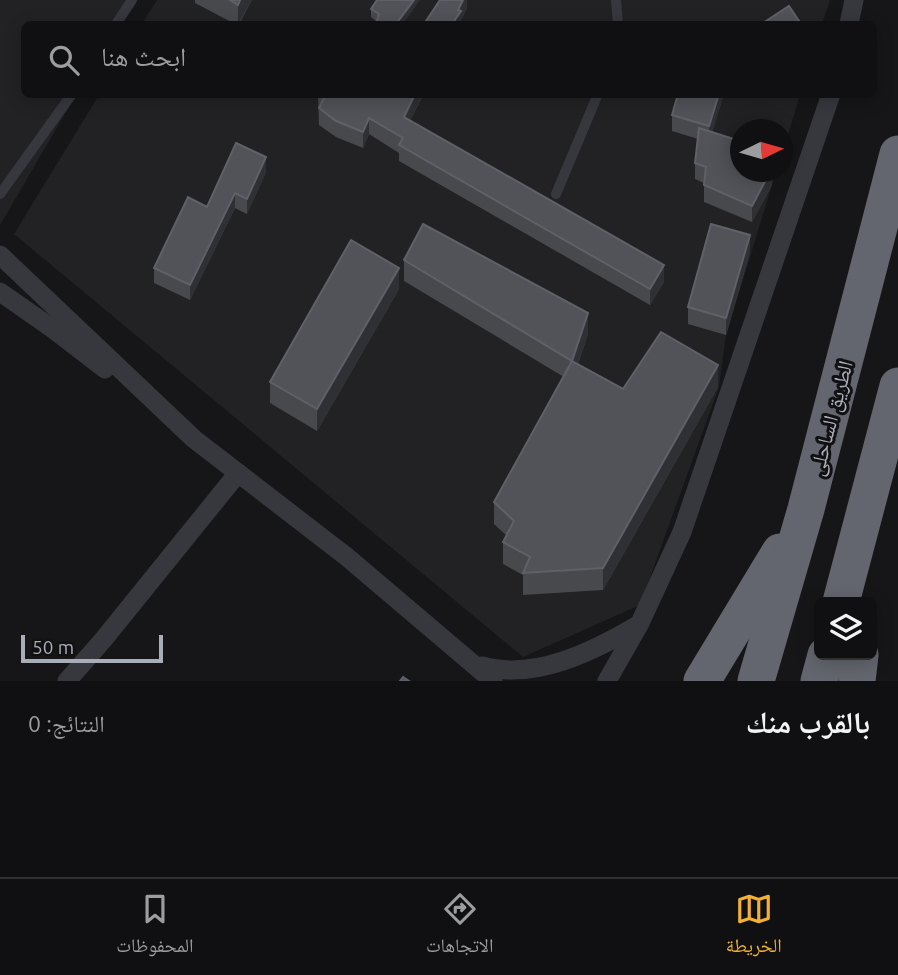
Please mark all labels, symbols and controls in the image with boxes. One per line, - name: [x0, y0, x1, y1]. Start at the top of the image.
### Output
- search box: [21, 21, 877, 98]
- icon: search: [45, 41, 83, 79]
- text: ابحث هنا: [101, 42, 186, 71]
- north arrow: [730, 119, 793, 182]
- street label: الطريق الساحلى: [803, 358, 859, 479]
- map controls: [814, 597, 877, 660]
- button: layers: [814, 597, 877, 660]
- scale bar: [21, 632, 163, 664]
- text: 50 m: [32, 636, 74, 658]
- text: بالقرب منك: [746, 705, 870, 739]
- text: النتائج: 0: [28, 711, 105, 736]
- tab: المحفوظات: [116, 890, 194, 964]
- tab: الاتجاهات: [426, 890, 493, 964]
- tab: الخريطة: [726, 890, 782, 964]

